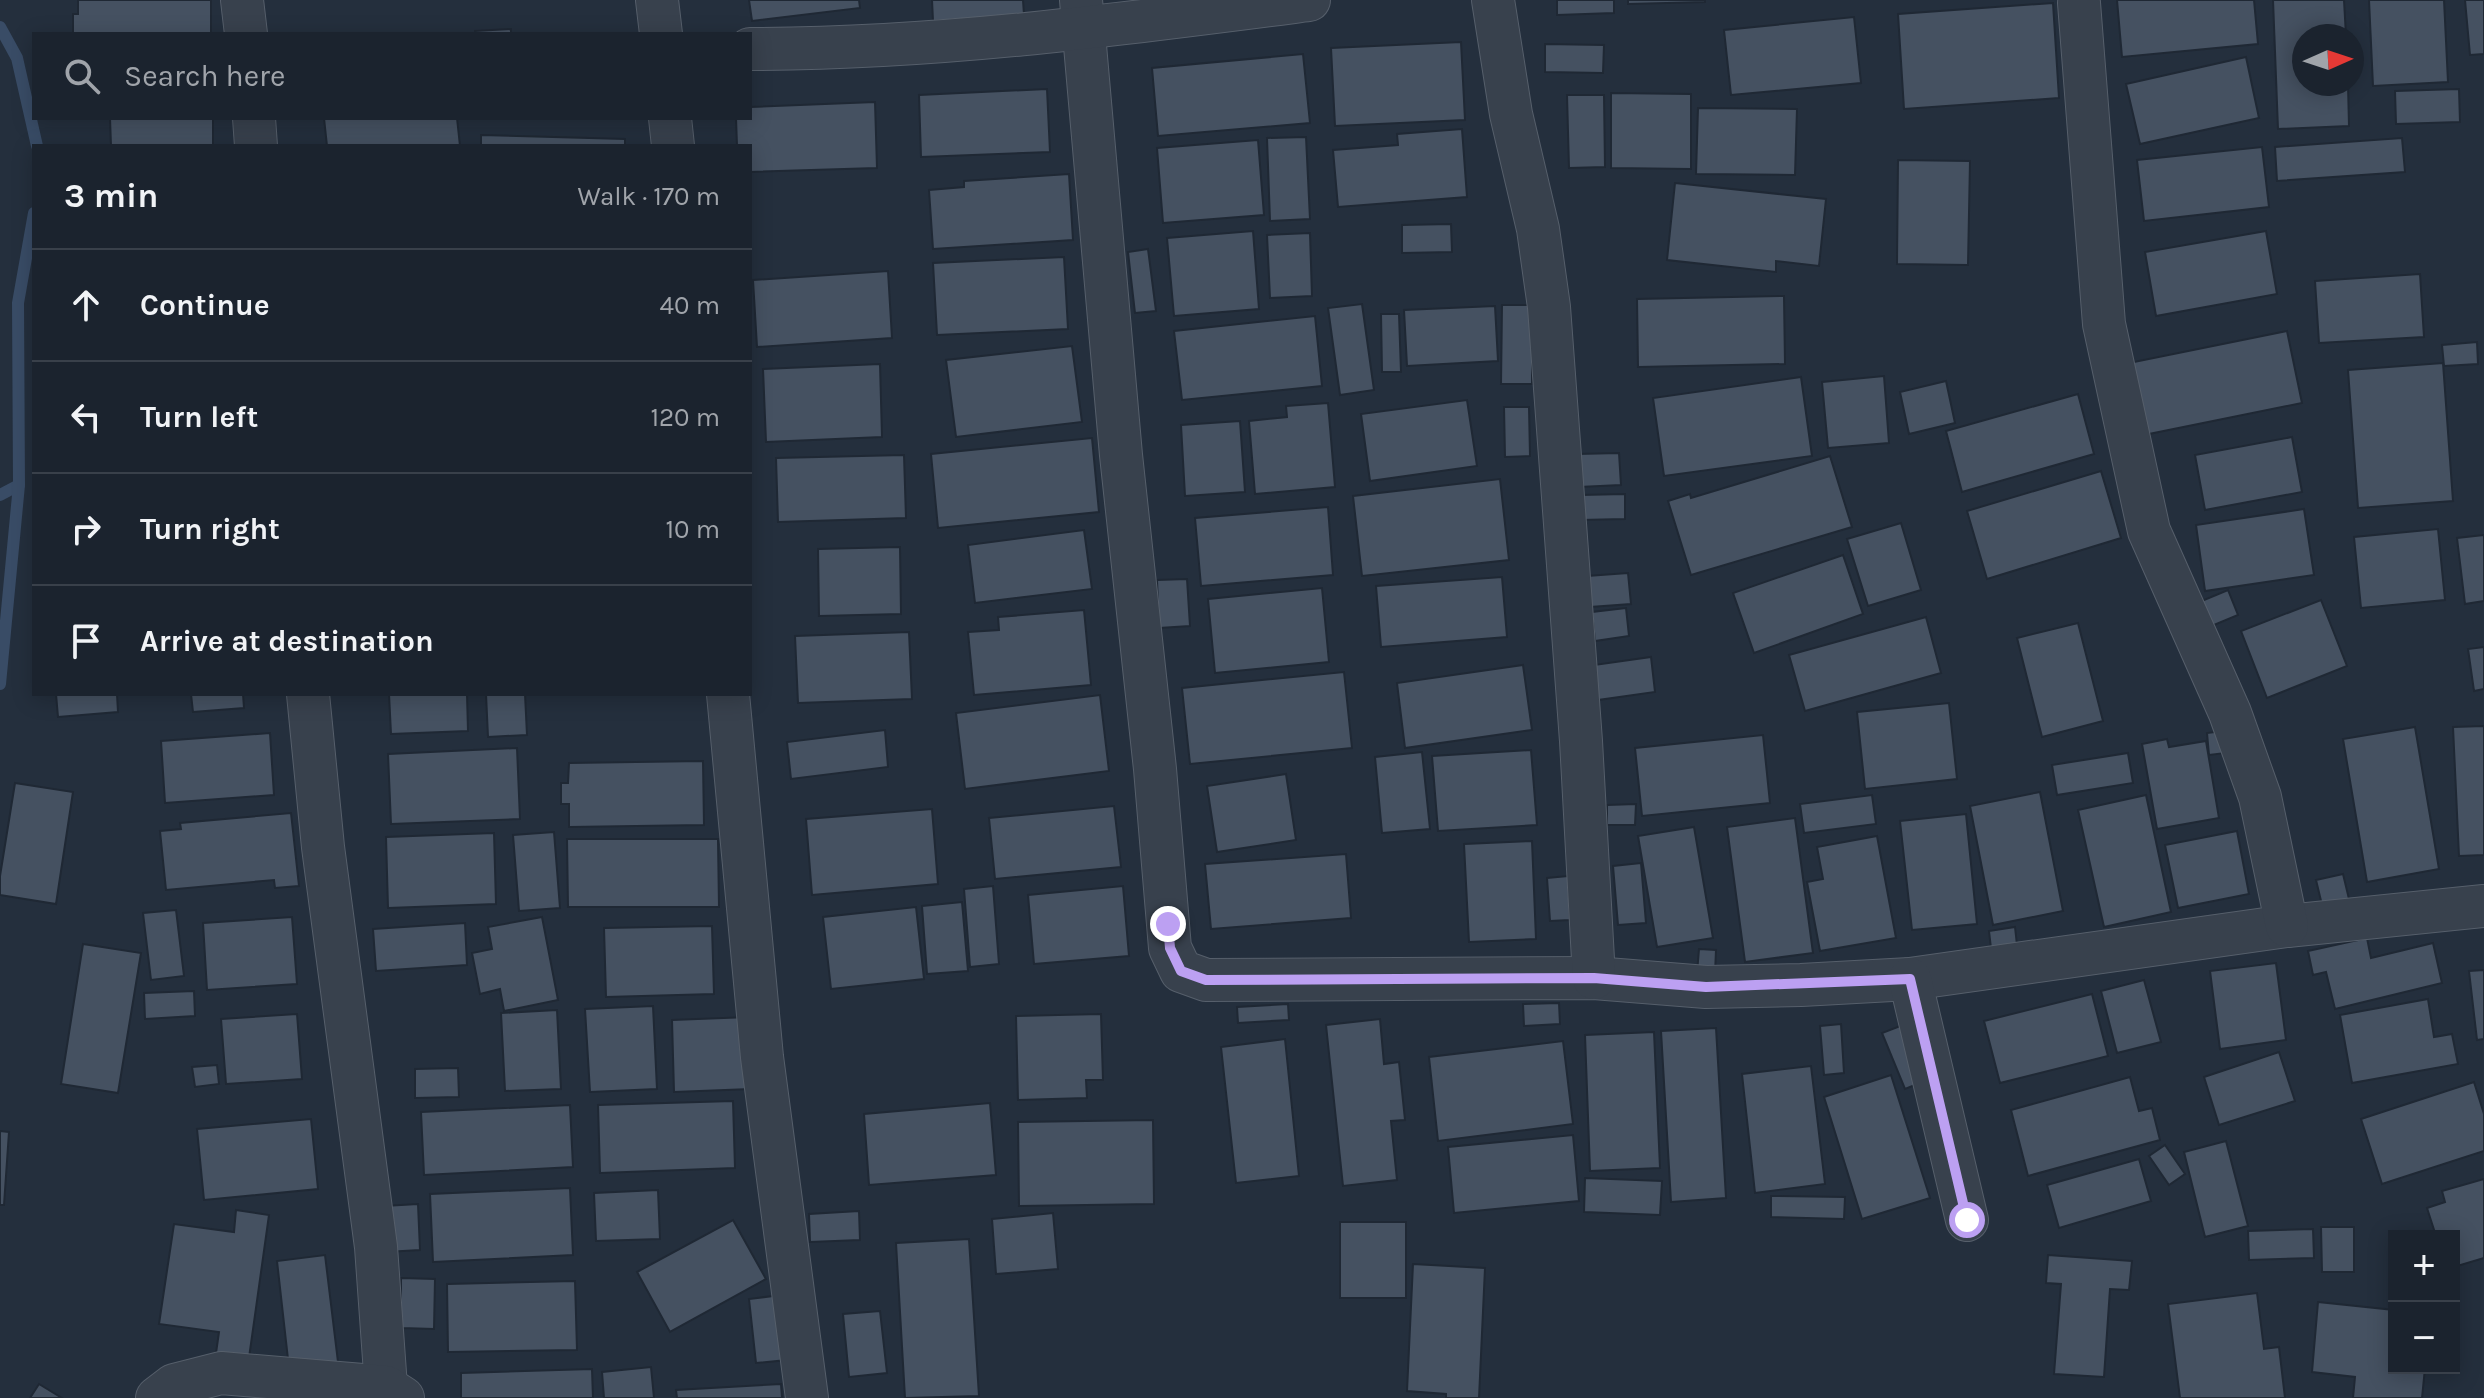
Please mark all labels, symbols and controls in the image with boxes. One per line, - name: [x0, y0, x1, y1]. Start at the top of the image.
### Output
- north arrow: [2292, 24, 2364, 96]
- search box: [32, 32, 752, 120]
- icon: search: [60, 54, 104, 98]
- text: Search here: [124, 58, 285, 94]
- text: 3 min: [64, 176, 158, 216]
- text: Walk · 170 m: [578, 181, 720, 212]
- icon: ahead: [64, 283, 108, 327]
- text: Continue: [140, 287, 270, 323]
- text: 40 m: [660, 290, 720, 321]
- icon: left: [64, 395, 108, 439]
- text: Turn left: [140, 399, 258, 435]
- text: 120 m: [650, 402, 720, 433]
- icon: right: [64, 507, 108, 551]
- text: Turn right: [140, 511, 280, 547]
- text: 10 m: [665, 514, 720, 545]
- icon: arrive: [64, 619, 108, 663]
- text: Arrive at destination: [140, 623, 434, 659]
- route end: [1150, 906, 1186, 942]
- route start: [1949, 1202, 1985, 1238]
- map controls: [2388, 1230, 2460, 1374]
- button: +: [2388, 1230, 2460, 1302]
- button: −: [2388, 1302, 2460, 1374]

